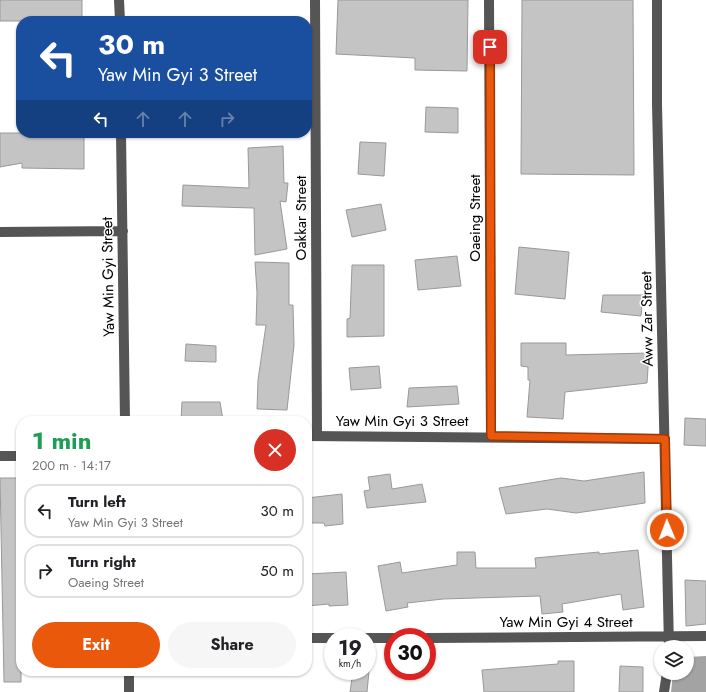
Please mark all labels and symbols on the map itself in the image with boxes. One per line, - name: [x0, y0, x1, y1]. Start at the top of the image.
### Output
- pin: [473, 30, 507, 64]
- street label: Oaeing Street: [464, 174, 486, 262]
- street label: Oakkar Street: [290, 175, 312, 260]
- street label: Yaw Min Gyi Street: [96, 217, 120, 337]
- street label: Aww Zar Street: [635, 271, 659, 367]
- street label: Yaw Min Gyi 3 Street: [336, 410, 469, 432]
- position arrow: [646, 509, 688, 551]
- street label: Yaw Min Gyi 4 Street: [499, 611, 633, 633]
- speed limit sign: 30: [384, 628, 436, 680]

